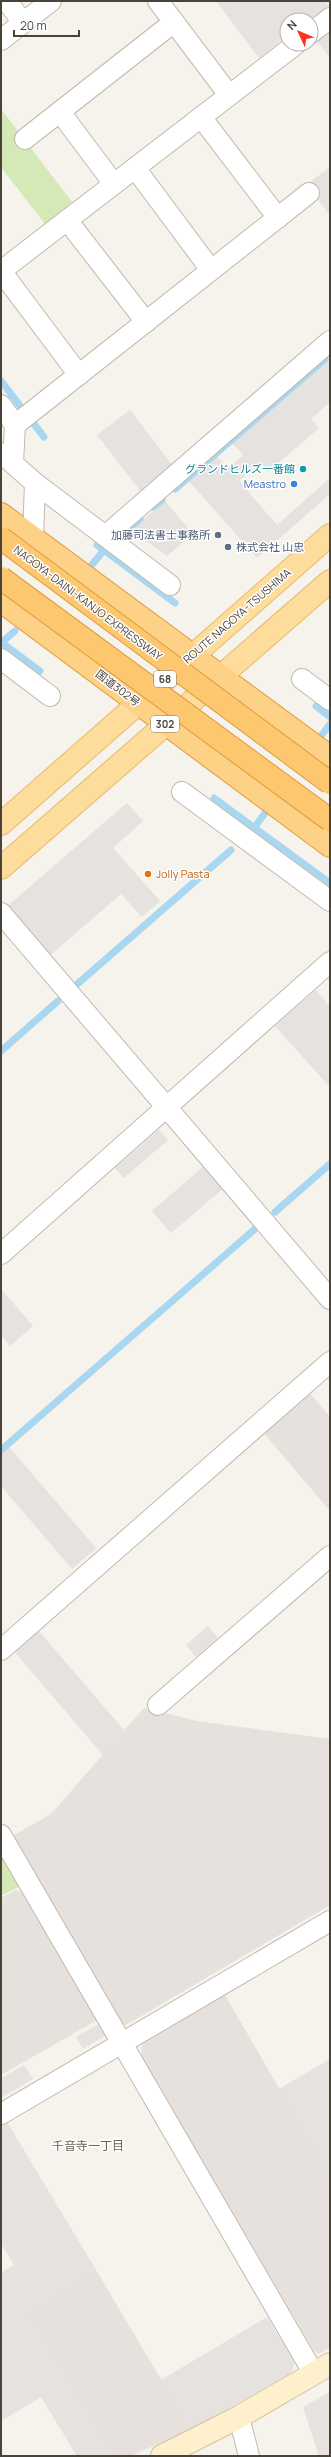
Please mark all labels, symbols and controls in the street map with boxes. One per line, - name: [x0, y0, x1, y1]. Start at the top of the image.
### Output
- scale bar: [14, 12, 79, 38]
- north arrow: [279, 12, 319, 52]
- text: 20 m: [20, 17, 47, 34]
- text: N: [283, 17, 300, 33]
- place label: グランドヒルズ一番館: [185, 461, 295, 476]
- marker: グランドヒルズ一番館: [298, 464, 308, 474]
- place label: Meastro: [244, 476, 286, 491]
- marker: Meastro: [289, 479, 299, 489]
- place label: 加藤司法書士事務所: [111, 527, 211, 542]
- marker: 加藤司法書士事務所: [213, 530, 223, 540]
- place label: 株式会社 山忠: [236, 539, 304, 554]
- street label: NAGOYA-DAINI-KANJO EXPRESSWAY: [11, 542, 166, 664]
- marker: 株式会社 山忠: [223, 542, 233, 552]
- street label: ROUTE NAGOYA-TSUSHIMA: [180, 565, 294, 667]
- street label: 国道302号: [93, 666, 144, 709]
- road number: 68: [154, 671, 176, 687]
- road number: 302: [151, 716, 179, 732]
- place label: Jolly Pasta: [156, 866, 210, 881]
- marker: Jolly Pasta: [143, 869, 153, 879]
- district label: 千音寺一丁目: [52, 2137, 124, 2154]

